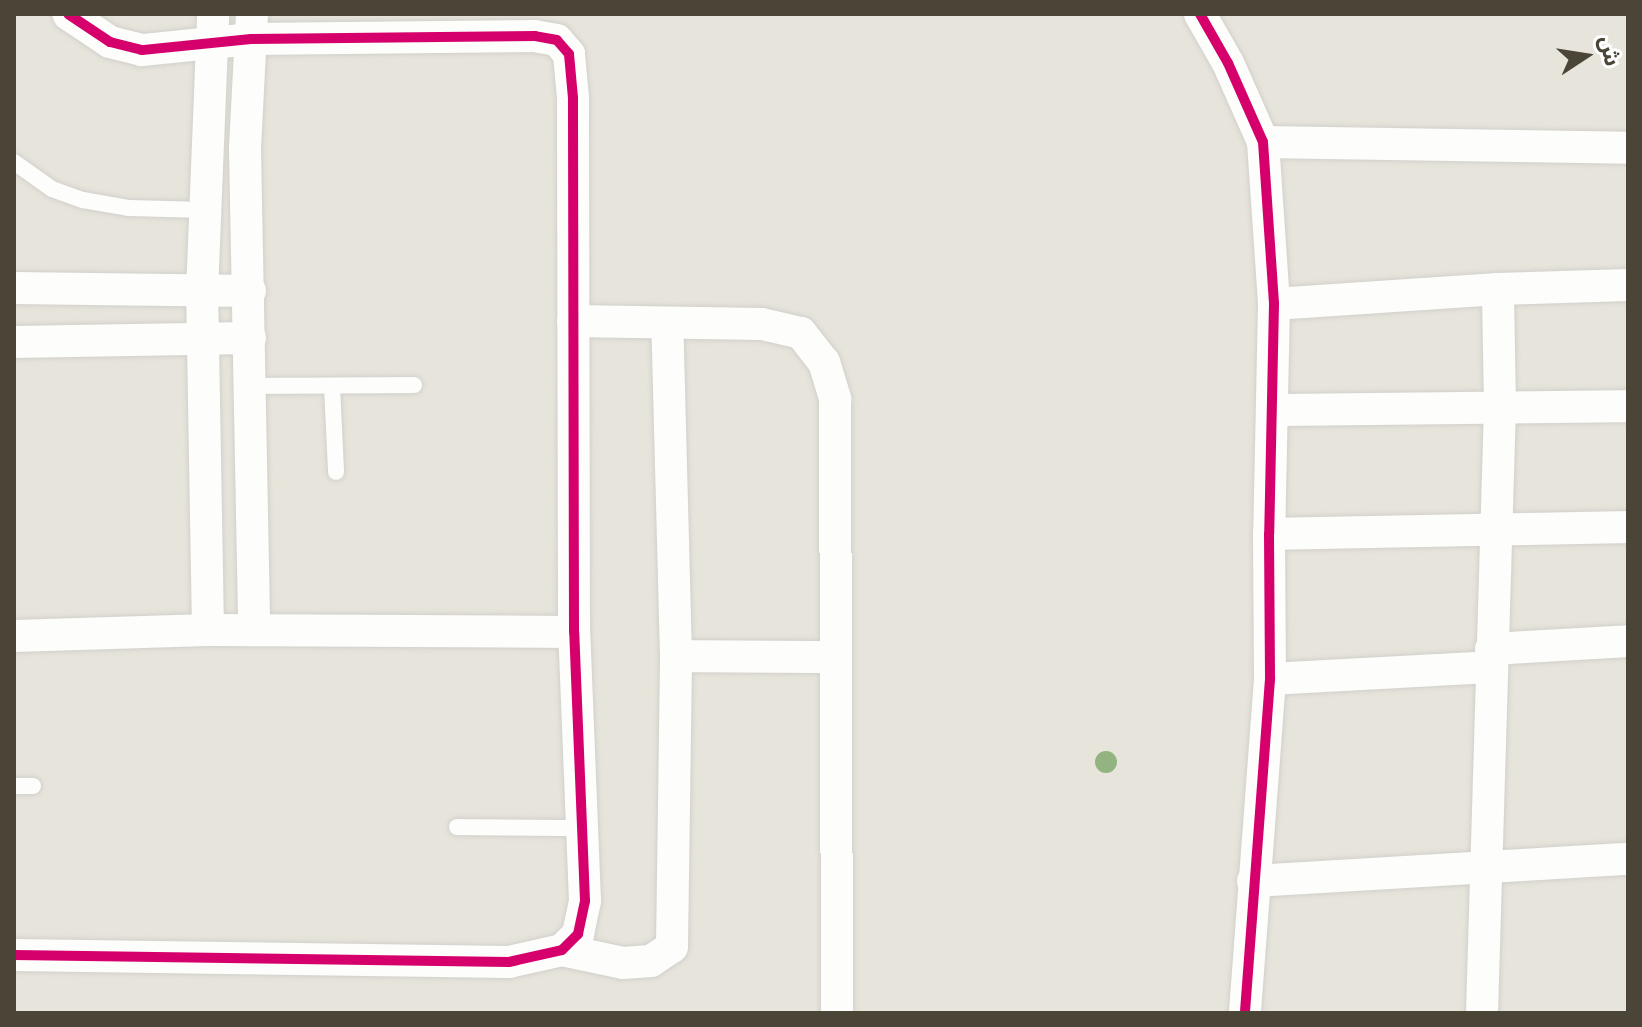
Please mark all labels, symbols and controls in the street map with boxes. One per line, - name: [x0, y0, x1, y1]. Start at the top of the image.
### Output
- north arrow: [1546, 16, 1626, 96]
- text: ش: [1593, 33, 1627, 69]

